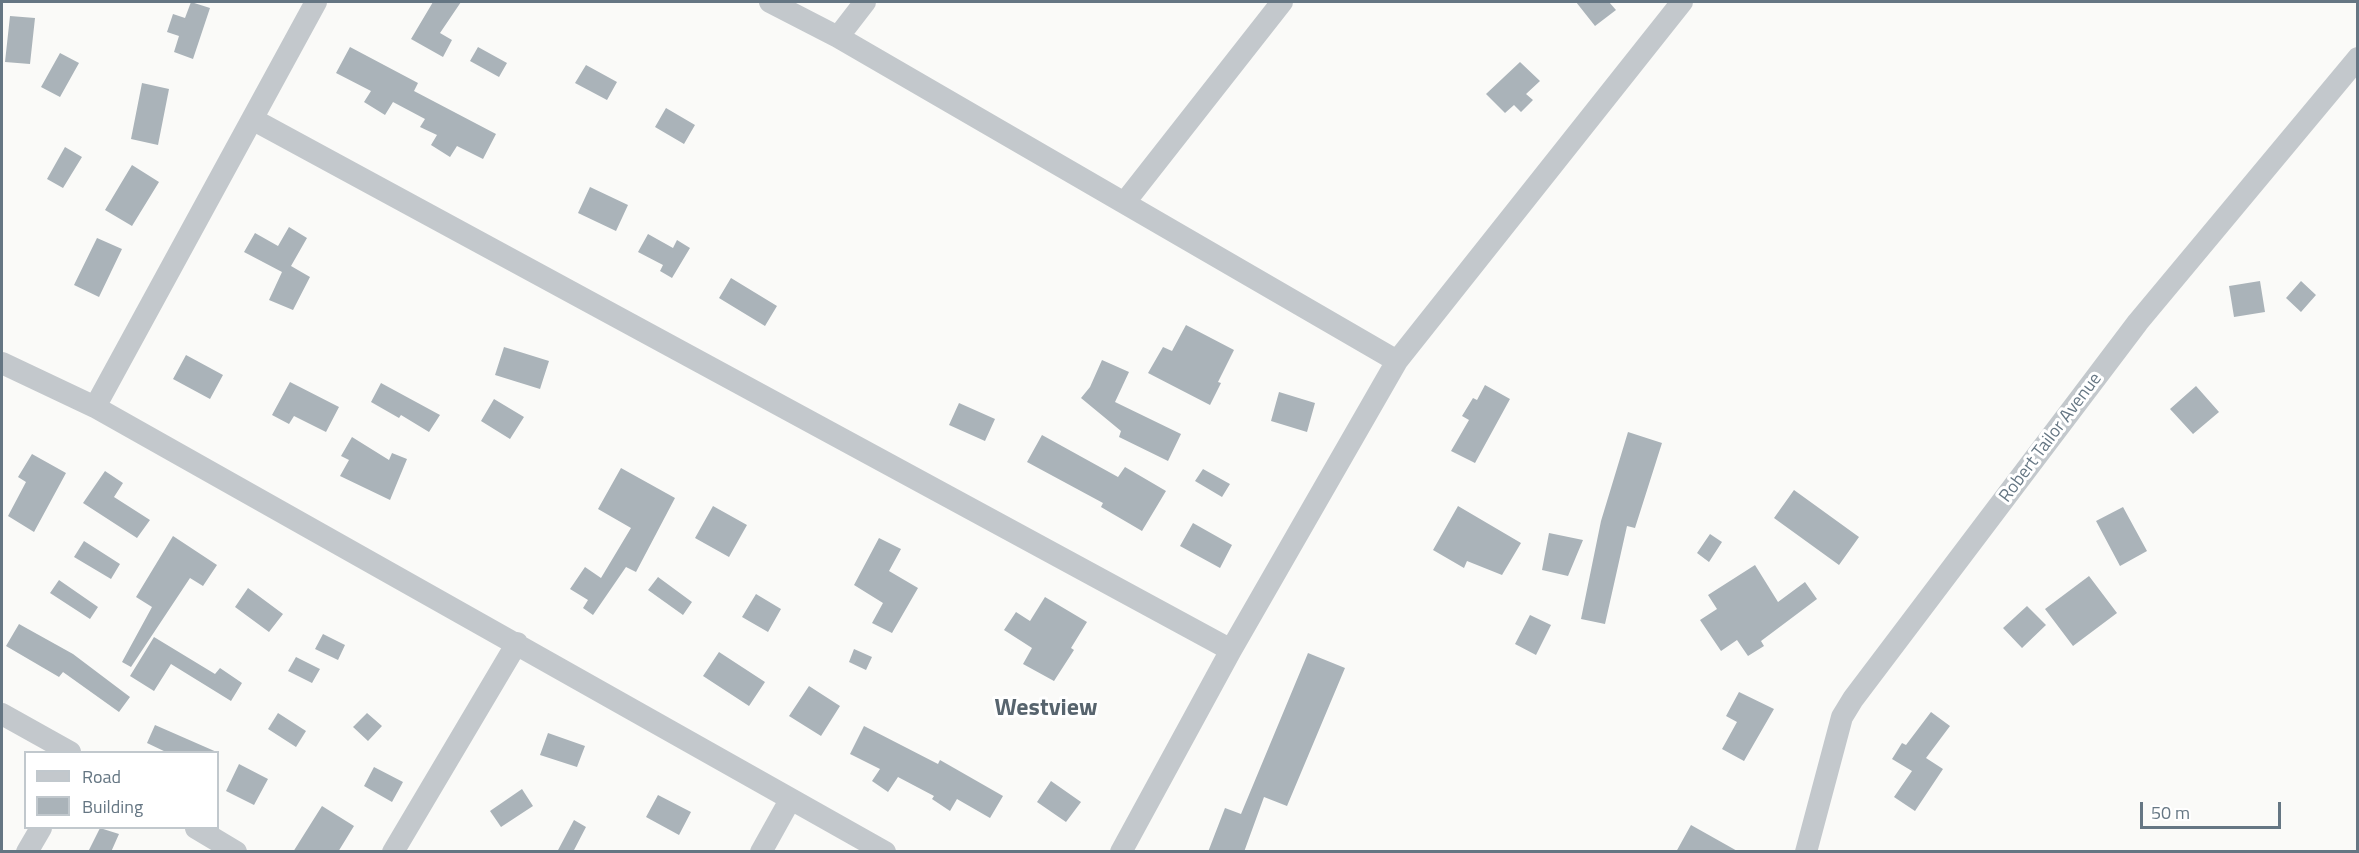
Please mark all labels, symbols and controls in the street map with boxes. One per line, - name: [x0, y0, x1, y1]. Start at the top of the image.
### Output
- street label: Robert Tailor Avenue: [1995, 369, 2107, 507]
- district label: Westview: [994, 695, 1098, 723]
- legend: [24, 751, 219, 829]
- text: Road: [82, 763, 121, 790]
- scale bar: [2143, 790, 2284, 828]
- text: Building: [82, 793, 143, 820]
- text: 50 m: [2151, 799, 2190, 826]

